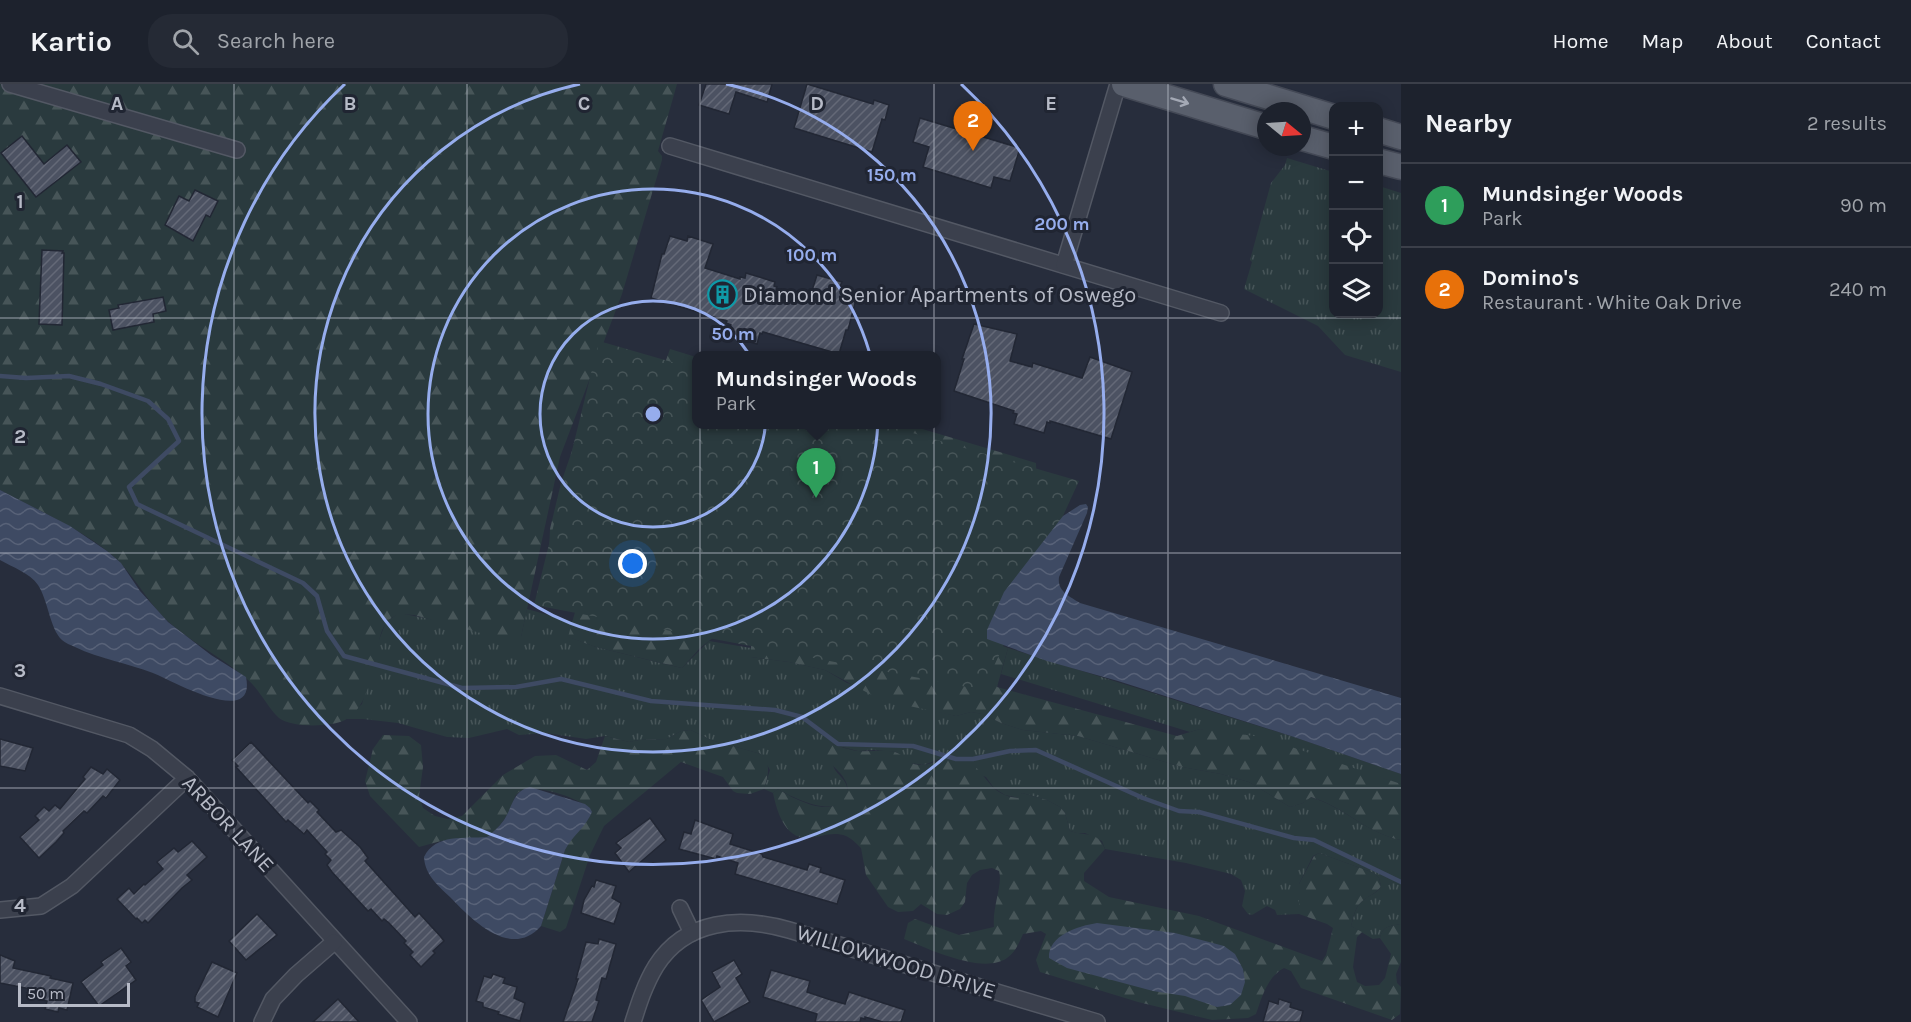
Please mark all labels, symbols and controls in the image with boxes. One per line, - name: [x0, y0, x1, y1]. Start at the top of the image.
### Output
- search box: [148, 14, 568, 68]
- text: Kartio: [30, 25, 112, 58]
- icon: search: [169, 25, 202, 58]
- text: Search here: [217, 28, 335, 54]
- text: Home: [1553, 29, 1609, 53]
- text: Map: [1642, 29, 1683, 53]
- text: About: [1716, 29, 1773, 53]
- text: Contact: [1806, 29, 1881, 53]
- text: A: [111, 92, 124, 115]
- text: B: [344, 92, 356, 115]
- text: C: [578, 92, 590, 115]
- text: D: [810, 92, 824, 115]
- text: E: [1045, 92, 1057, 115]
- one-way arrow: [1170, 96, 1189, 107]
- pin: 2: [954, 101, 992, 151]
- north arrow: [1257, 102, 1311, 156]
- map controls: [1329, 102, 1383, 318]
- button: +: [1329, 102, 1383, 156]
- text: Nearby: [1425, 108, 1512, 139]
- text: 2 results: [1807, 112, 1887, 135]
- button: −: [1329, 156, 1383, 210]
- text: 150 m: [867, 164, 917, 186]
- text: Mundsinger Woods: [1482, 181, 1683, 207]
- text: 1: [16, 190, 24, 213]
- text: 1: [1441, 194, 1448, 217]
- text: 90 m: [1840, 194, 1887, 217]
- text: Park: [1482, 207, 1523, 230]
- button: locate: [1329, 210, 1383, 264]
- text: 200 m: [1034, 213, 1090, 235]
- text: 100 m: [787, 244, 837, 266]
- button: layers: [1329, 264, 1383, 318]
- text: Domino's: [1482, 265, 1579, 291]
- text: 2: [1438, 278, 1451, 301]
- text: 240 m: [1829, 278, 1887, 301]
- building icon: Diamond Senior Apartments of Oswego: [706, 279, 738, 311]
- place label: Diamond Senior Apartments of Oswego: [743, 282, 1136, 308]
- text: Restaurant · White Oak Drive: [1482, 291, 1742, 314]
- text: 50 m: [711, 323, 755, 345]
- popup: [692, 351, 941, 429]
- text: Mundsinger Woods: [716, 366, 917, 392]
- text: Park: [716, 392, 756, 415]
- centre of rings: [643, 404, 663, 424]
- text: 2: [14, 425, 26, 448]
- pin: 1: [796, 448, 836, 498]
- your location: [618, 549, 647, 578]
- text: 3: [14, 659, 26, 682]
- street label: ARBOR LANE: [177, 770, 279, 878]
- text: 4: [14, 894, 26, 917]
- street label: WILLOWWOOD DRIVE: [793, 919, 999, 1005]
- scale bar: [18, 980, 130, 1008]
- text: 50 m: [27, 984, 64, 1003]

